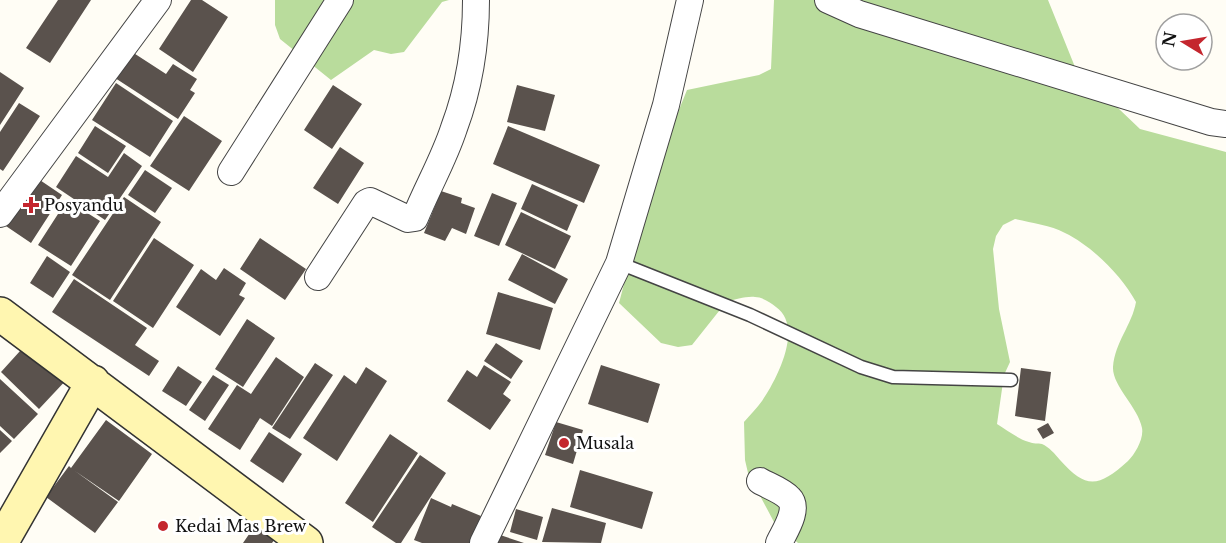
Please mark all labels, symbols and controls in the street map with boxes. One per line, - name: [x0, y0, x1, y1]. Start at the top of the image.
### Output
- north arrow: [1154, 12, 1214, 72]
- text: N: [1158, 30, 1181, 48]
- place label: Posyandu: [44, 195, 124, 215]
- marker: Posyandu: [22, 196, 40, 214]
- place label: Musala: [576, 433, 634, 453]
- marker: Musala: [557, 436, 571, 450]
- place label: Kedai Mas Brew: [175, 516, 307, 536]
- marker: Kedai Mas Brew: [156, 519, 170, 533]

